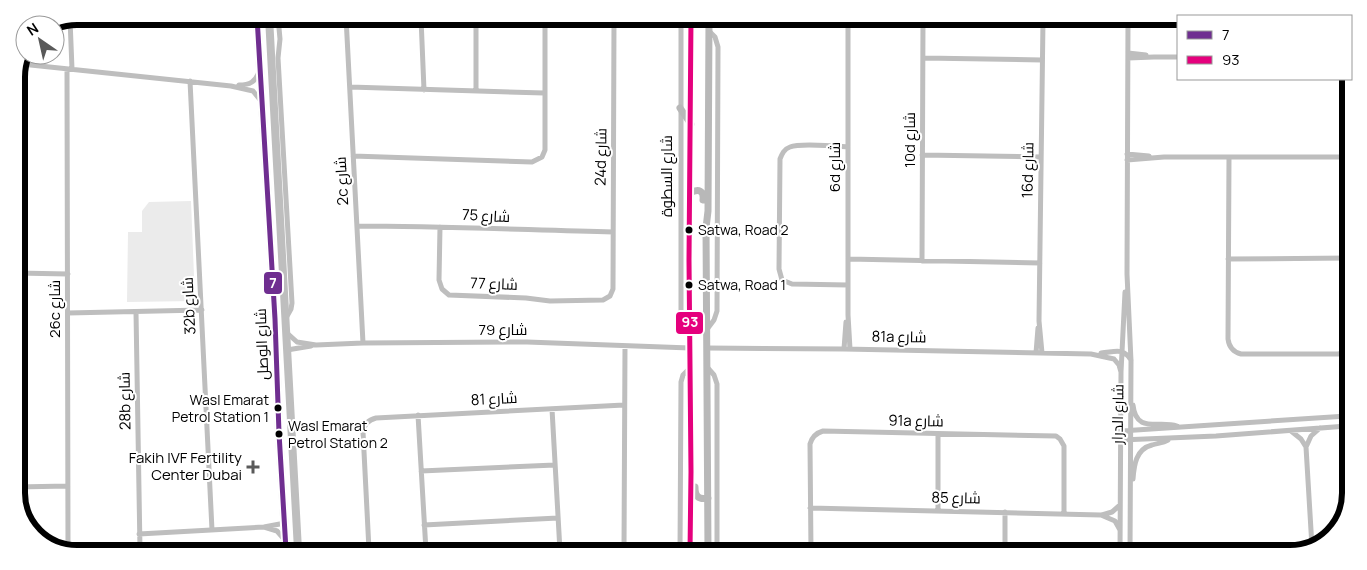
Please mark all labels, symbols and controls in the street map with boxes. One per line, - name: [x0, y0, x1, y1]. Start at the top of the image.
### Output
- north arrow: [15, 15, 65, 65]
- legend: [1177, 15, 1352, 80]
- text: N: [23, 18, 42, 39]
- text: 7: [1222, 24, 1230, 45]
- text: 93: [1222, 49, 1240, 70]
- street label: 10d شارع: [899, 112, 921, 168]
- street label: 24d شارع: [589, 128, 613, 186]
- street label: شارع السطوة: [656, 135, 678, 217]
- street label: 6d شارع: [824, 142, 846, 192]
- street label: 16d شارع: [1017, 142, 1039, 198]
- street label: 2c شارع: [330, 156, 354, 206]
- street label: شارع 75: [461, 204, 511, 228]
- place label: Satwa, Road 2: [698, 220, 789, 239]
- marker: Satwa, Road 2: [684, 225, 694, 235]
- line badge: 7: [263, 271, 283, 295]
- street label: شارع 77: [470, 272, 518, 296]
- text: 7: [269, 273, 277, 292]
- place label: Satwa, Road 1: [698, 275, 786, 294]
- street label: 32b شارع: [177, 277, 201, 335]
- street label: 26c شارع: [44, 280, 66, 338]
- marker: Satwa, Road 1: [684, 280, 694, 290]
- street label: شارع الوصل: [250, 308, 274, 380]
- line badge: 93: [675, 311, 704, 335]
- text: 93: [682, 312, 698, 331]
- street label: شارع 79: [479, 319, 527, 341]
- street label: 81a شارع: [871, 326, 927, 348]
- street label: 28b شارع: [113, 372, 137, 430]
- street label: شارع الدرار: [1106, 384, 1130, 445]
- street label: شارع 81: [470, 387, 518, 411]
- place label: Wasl Emarat Petrol Station 1: [172, 390, 269, 426]
- marker: Wasl Emarat Petrol Station 1: [273, 403, 283, 413]
- street label: 91a شارع: [888, 410, 944, 432]
- place label: Wasl Emarat Petrol Station 2: [288, 416, 388, 452]
- marker: Wasl Emarat Petrol Station 2: [274, 429, 284, 439]
- place label: Fakih IVF Fertility Center Dubai: [129, 447, 242, 485]
- marker: Fakih IVF Fertility Center Dubai: [246, 460, 260, 474]
- street label: شارع 85: [931, 487, 981, 509]

